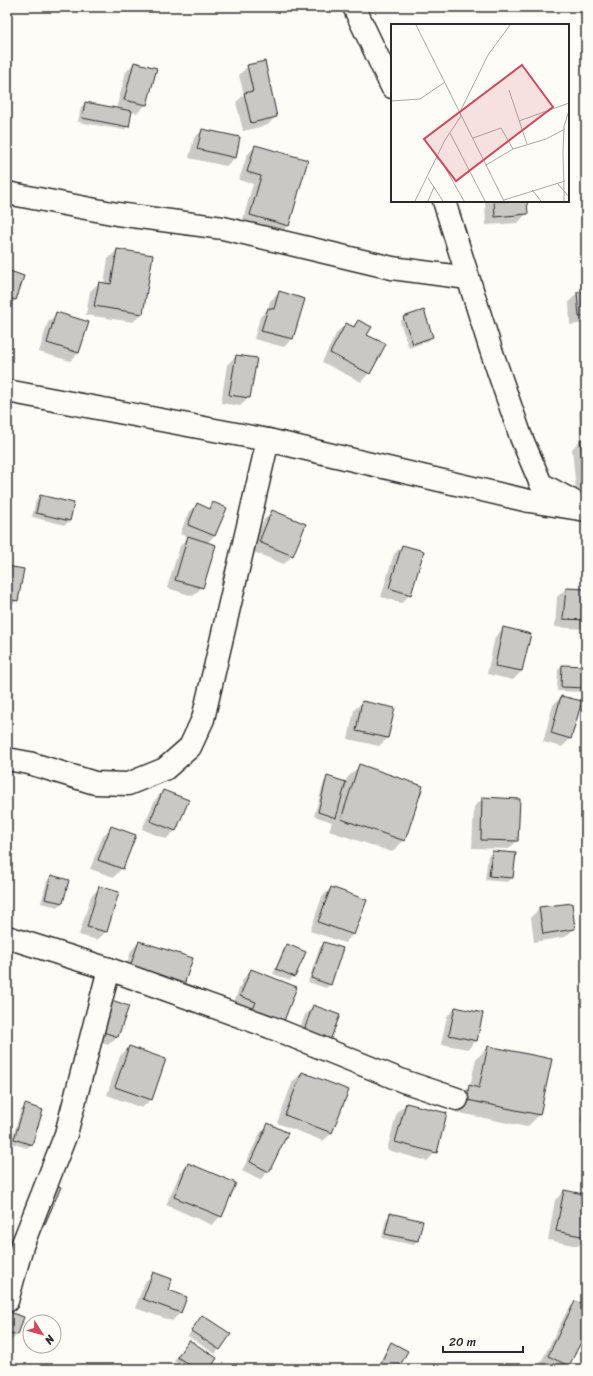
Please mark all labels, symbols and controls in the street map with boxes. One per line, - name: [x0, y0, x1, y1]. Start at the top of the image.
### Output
- inset map: [391, 24, 569, 202]
- north arrow: [22, 1314, 62, 1354]
- scale bar: [443, 1328, 523, 1354]
- text: N: [39, 1330, 60, 1349]
- text: 20 m: [449, 1331, 476, 1353]

